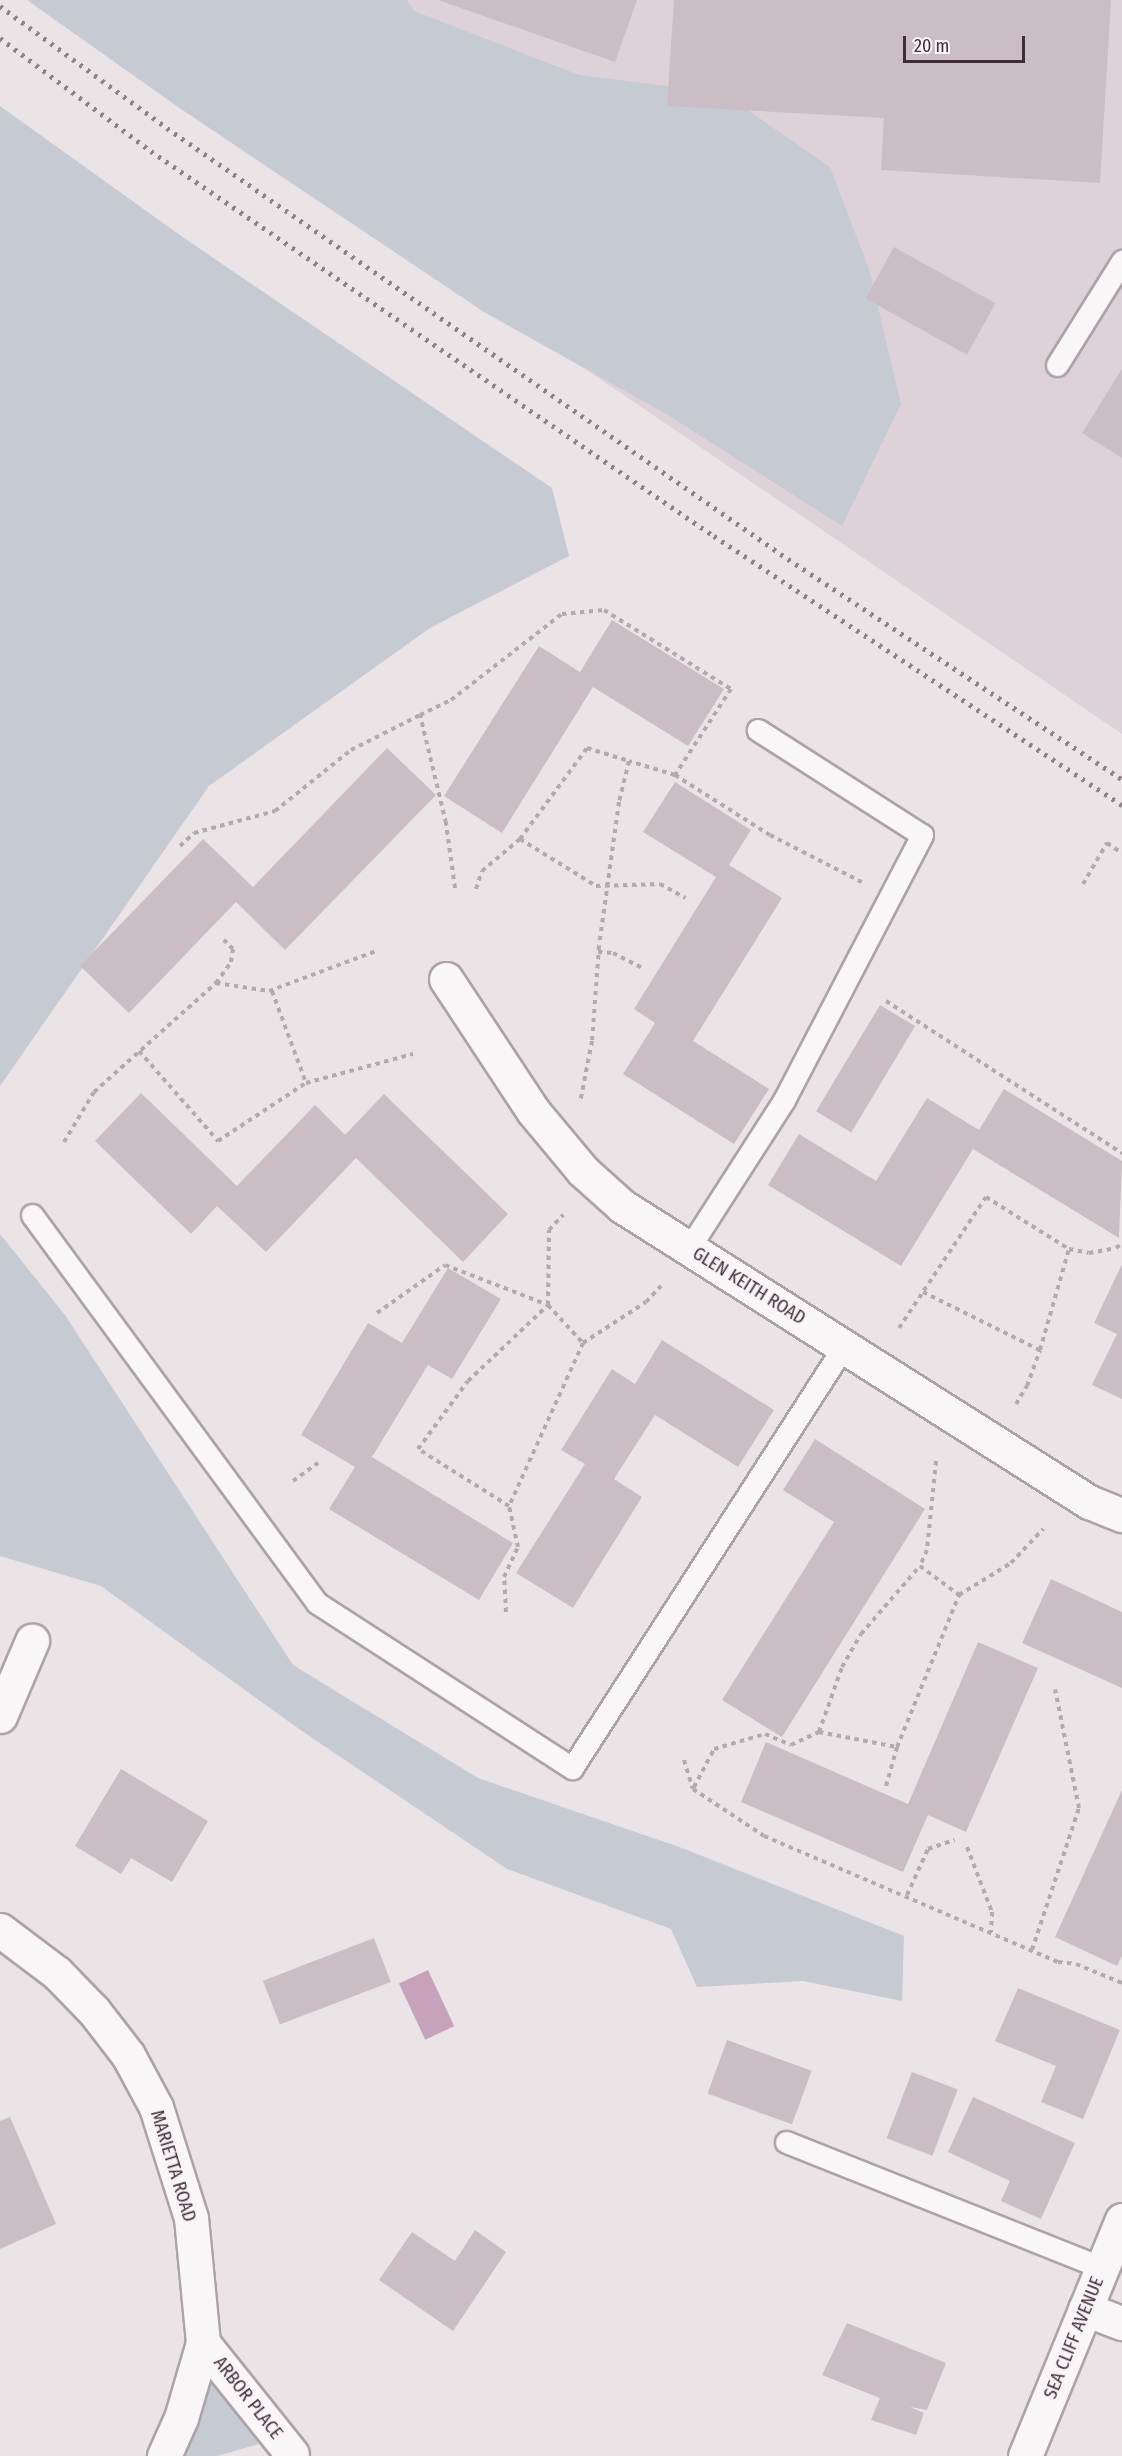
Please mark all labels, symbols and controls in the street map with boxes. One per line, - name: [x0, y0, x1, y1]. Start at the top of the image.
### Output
- scale bar: [906, 24, 1028, 62]
- text: 20 m: [914, 35, 949, 57]
- street label: GLEN KEITH ROAD: [689, 1243, 809, 1329]
- street label: MARIETTA ROAD: [146, 2108, 200, 2224]
- street label: SEA CLIFF AVENUE: [1040, 2274, 1108, 2402]
- street label: ARBOR PLACE: [209, 2352, 287, 2444]

